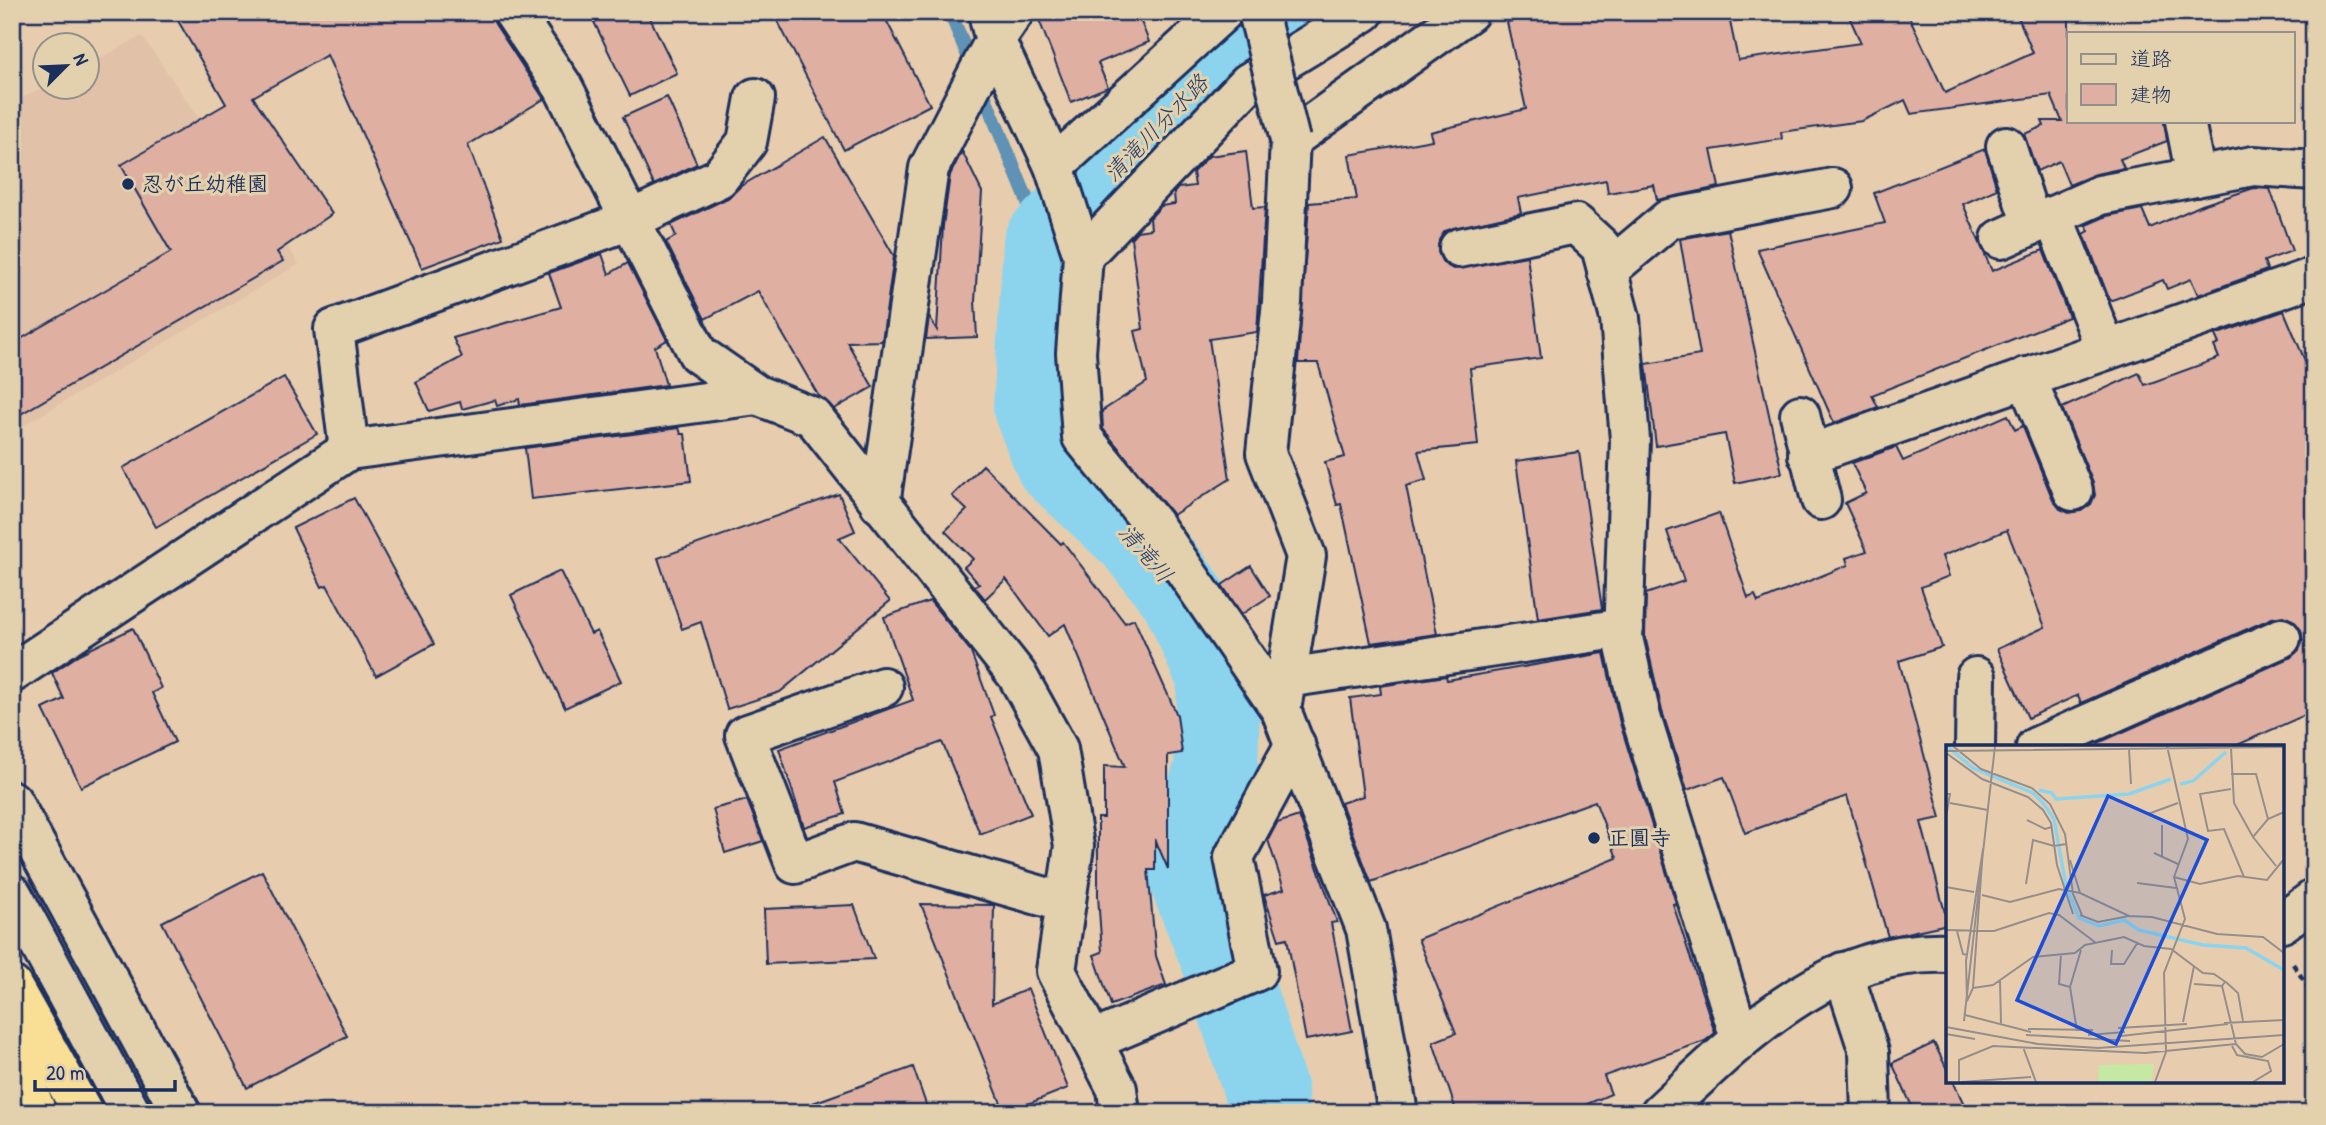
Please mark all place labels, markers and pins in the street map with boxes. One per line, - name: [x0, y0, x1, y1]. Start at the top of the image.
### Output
- place label: 忍が丘幼稚園: [142, 169, 268, 198]
- marker: 忍が丘幼稚園: [120, 176, 136, 192]
- place label: 正圓寺: [1608, 823, 1671, 852]
- marker: 正圓寺: [1586, 830, 1602, 846]

